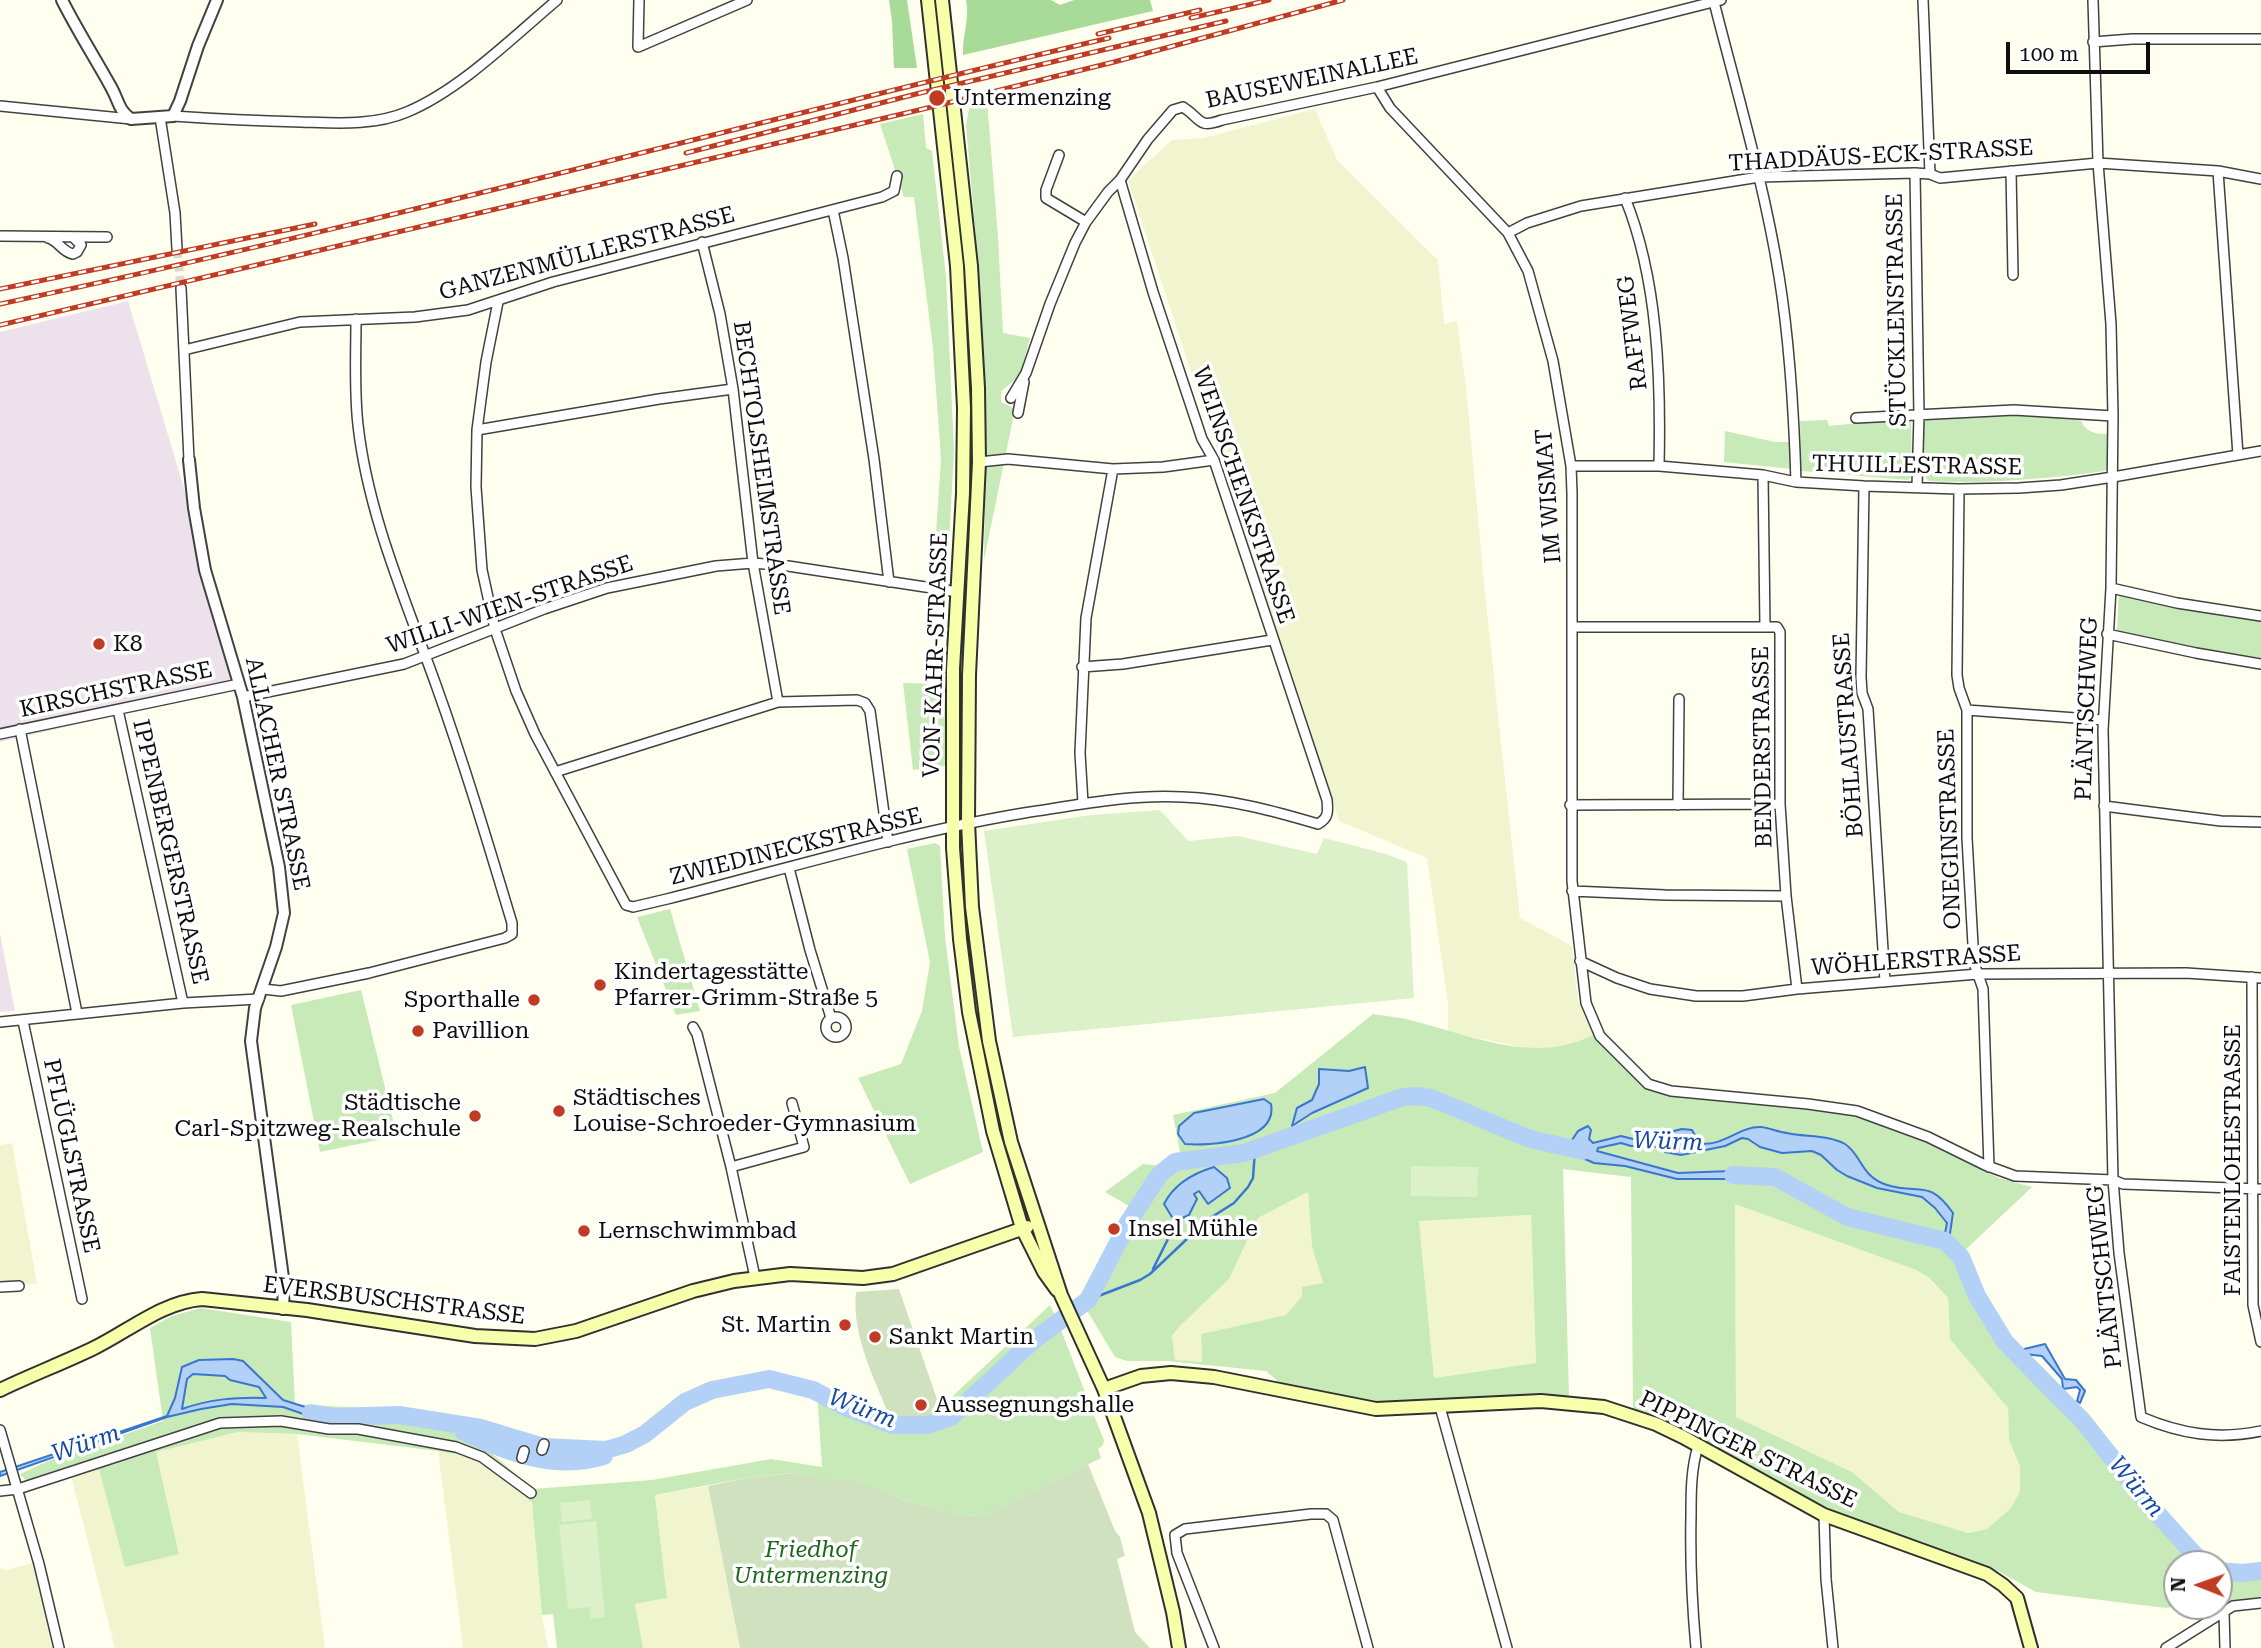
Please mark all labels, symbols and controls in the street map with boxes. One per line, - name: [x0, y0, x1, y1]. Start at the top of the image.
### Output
- scale bar: [2009, 28, 2152, 72]
- text: 100 m: [2019, 42, 2079, 66]
- street label: BAUSEWEINALLEE: [1203, 43, 1421, 115]
- place label: Untermenzing: [953, 84, 1111, 112]
- marker: Untermenzing: [927, 88, 947, 108]
- street label: THADDÄUS-ECK-STRASSE: [1728, 134, 2034, 178]
- street label: STÜCKLENSTRASSE: [1881, 193, 1913, 427]
- street label: GANZENMÜLLERSTRASSE: [436, 201, 738, 307]
- street label: RAFFWEG: [1612, 274, 1654, 392]
- street label: BECHTOLSHEIMSTRASSE: [727, 319, 795, 617]
- street label: WEINSCHENKSTRASSE: [1186, 363, 1300, 627]
- street label: IM WISMAT: [1531, 428, 1567, 564]
- street label: THUILLESTRASSE: [1812, 450, 2022, 482]
- street label: VON-KAHR-STRASSE: [918, 532, 954, 778]
- street label: WILLI-WIEN-STRASSE: [383, 550, 637, 660]
- street label: PLÄNTSCHWEG: [2070, 617, 2104, 801]
- place label: K8: [113, 630, 143, 658]
- street label: BÖHLAUSTRASSE: [1828, 631, 1870, 839]
- marker: K8: [91, 636, 107, 652]
- street label: BENDERSTRASSE: [1747, 646, 1779, 848]
- street label: ALLACHER STRASSE: [239, 655, 315, 893]
- street label: KIRSCHSTRASSE: [17, 656, 215, 724]
- street label: IPPENBERGERSTRASSE: [126, 717, 214, 987]
- street label: ONEGINSTRASSE: [1933, 728, 1967, 930]
- street label: ZWIEDINECKSTRASSE: [667, 802, 925, 892]
- street label: WÖHLERSTRASSE: [1810, 940, 2022, 982]
- place label: Kindertagesstätte Pfarrer-Grimm-Straße 5: [614, 958, 878, 1012]
- marker: Kindertagesstätte Pfarrer-Grimm-Straße 5: [592, 977, 608, 993]
- place label: Sporthalle: [404, 986, 520, 1014]
- marker: Sporthalle: [526, 992, 542, 1008]
- place label: Pavillion: [432, 1017, 529, 1045]
- marker: Pavillion: [410, 1023, 426, 1039]
- street label: FAISTENLOHESTRASSE: [2219, 1024, 2247, 1296]
- street label: PFLÜGLSTRASSE: [37, 1056, 105, 1256]
- place label: Städtisches Louise-Schroeder-Gymnasium: [573, 1084, 916, 1138]
- place label: Städtische Carl-Spitzweg-Realschule: [174, 1089, 461, 1143]
- marker: Städtisches Louise-Schroeder-Gymnasium: [551, 1103, 567, 1119]
- marker: Städtische Carl-Spitzweg-Realschule: [467, 1108, 483, 1124]
- water label: Würm: [1632, 1126, 1704, 1158]
- street label: PLÄNTSCHWEG: [2082, 1184, 2128, 1370]
- place label: Insel Mühle: [1128, 1215, 1258, 1243]
- place label: Lernschwimmbad: [598, 1217, 797, 1245]
- marker: Insel Mühle: [1106, 1221, 1122, 1237]
- marker: Lernschwimmbad: [576, 1223, 592, 1239]
- street label: EVERSBUSCHSTRASSE: [261, 1271, 527, 1331]
- place label: St. Martin: [721, 1311, 831, 1339]
- marker: St. Martin: [837, 1317, 853, 1333]
- place label: Sankt Martin: [889, 1323, 1034, 1351]
- marker: Sankt Martin: [867, 1329, 883, 1345]
- water label: Würm: [824, 1383, 900, 1435]
- street label: PIPPINGER STRASSE: [1635, 1385, 1861, 1515]
- place label: Aussegnungshalle: [935, 1391, 1134, 1419]
- marker: Aussegnungshalle: [913, 1397, 929, 1413]
- water label: Würm: [48, 1419, 124, 1469]
- water label: Würm: [2102, 1451, 2170, 1523]
- park label: Friedhof Untermenzing: [734, 1536, 888, 1590]
- north arrow: [2163, 1550, 2233, 1620]
- text: N: [2167, 1577, 2190, 1592]

